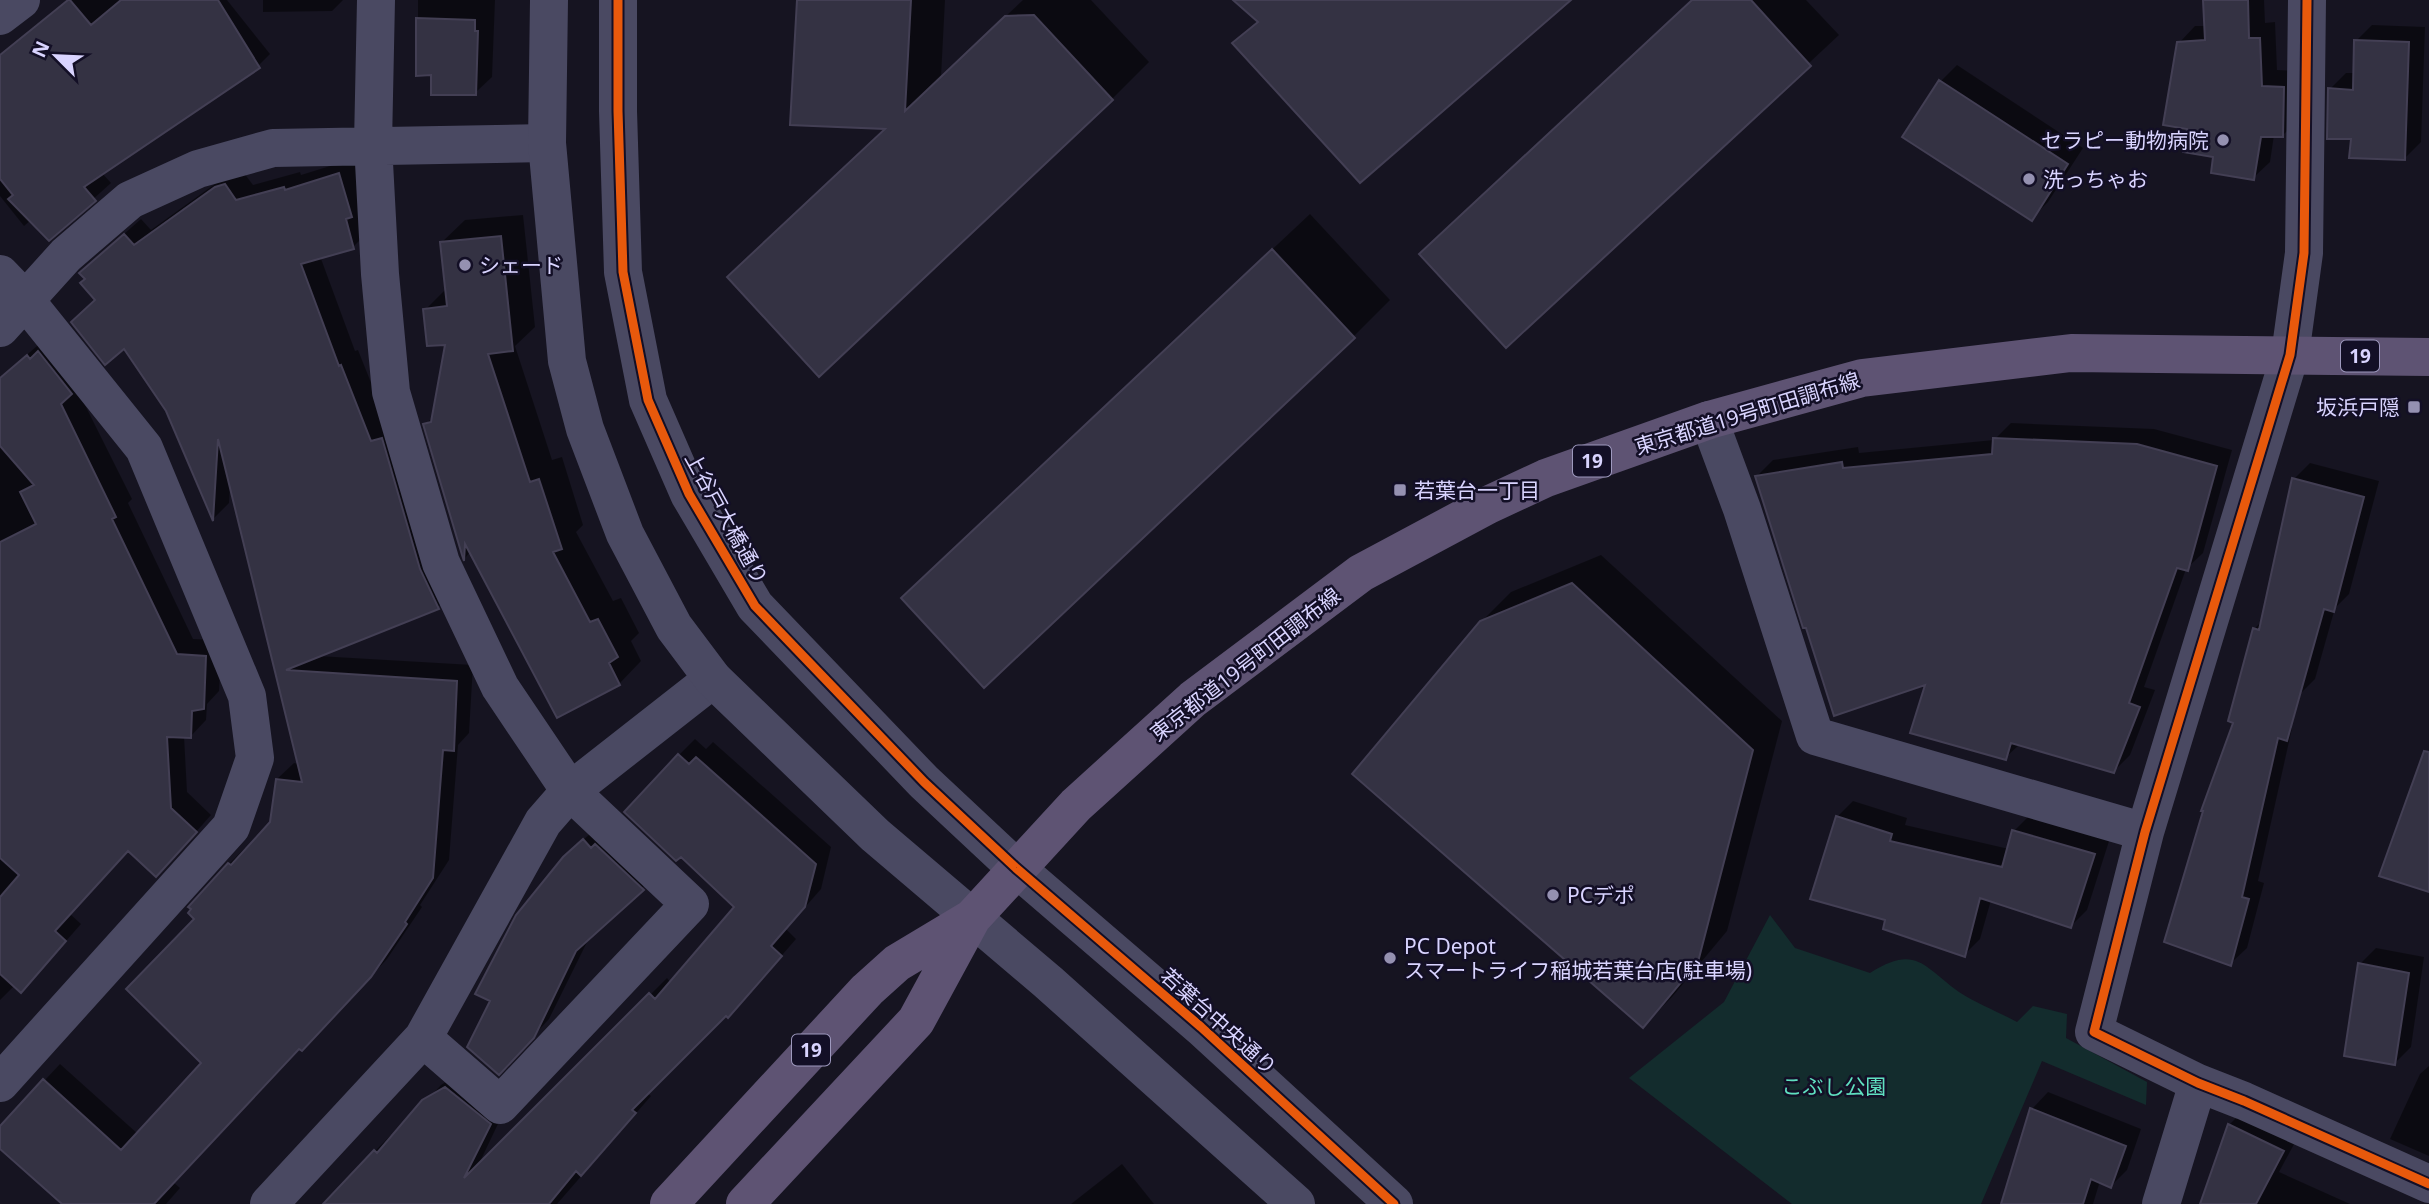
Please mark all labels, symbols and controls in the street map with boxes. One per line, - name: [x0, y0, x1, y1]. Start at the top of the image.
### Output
- north arrow: [21, 21, 91, 91]
- text: N: [25, 37, 55, 61]
- place label: セラピー動物病院: [2041, 126, 2209, 154]
- marker: セラピー動物病院: [2215, 132, 2231, 148]
- place label: 洗っちゃお: [2043, 165, 2148, 193]
- marker: 洗っちゃお: [2021, 171, 2037, 187]
- place label: シェード: [479, 251, 563, 279]
- marker: シェード: [457, 257, 473, 273]
- road number: 19: [2341, 340, 2379, 372]
- street label: 東京都道19号町田調布線: [1631, 365, 1863, 461]
- place label: 坂浜戸隠: [2316, 393, 2400, 421]
- marker: 坂浜戸隠: [2406, 399, 2422, 415]
- road number: 19: [1573, 446, 1611, 476]
- street label: 上谷戸大橋通り: [679, 447, 775, 589]
- place label: 若葉台一丁目: [1414, 476, 1540, 504]
- marker: 若葉台一丁目: [1392, 482, 1408, 498]
- street label: 東京都道19号町田調布線: [1144, 581, 1346, 747]
- place label: PCデポ: [1567, 881, 1635, 909]
- marker: PCデポ: [1545, 887, 1561, 903]
- place label: PC Depot スマートライフ稲城若葉台店(駐車場): [1404, 932, 1752, 984]
- marker: PC Depot スマートライフ稲城若葉台店(駐車場): [1382, 950, 1398, 966]
- street label: 若葉台中央通り: [1155, 961, 1283, 1081]
- road number: 19: [792, 1034, 830, 1066]
- park label: こぶし公園: [1782, 1072, 1887, 1100]

